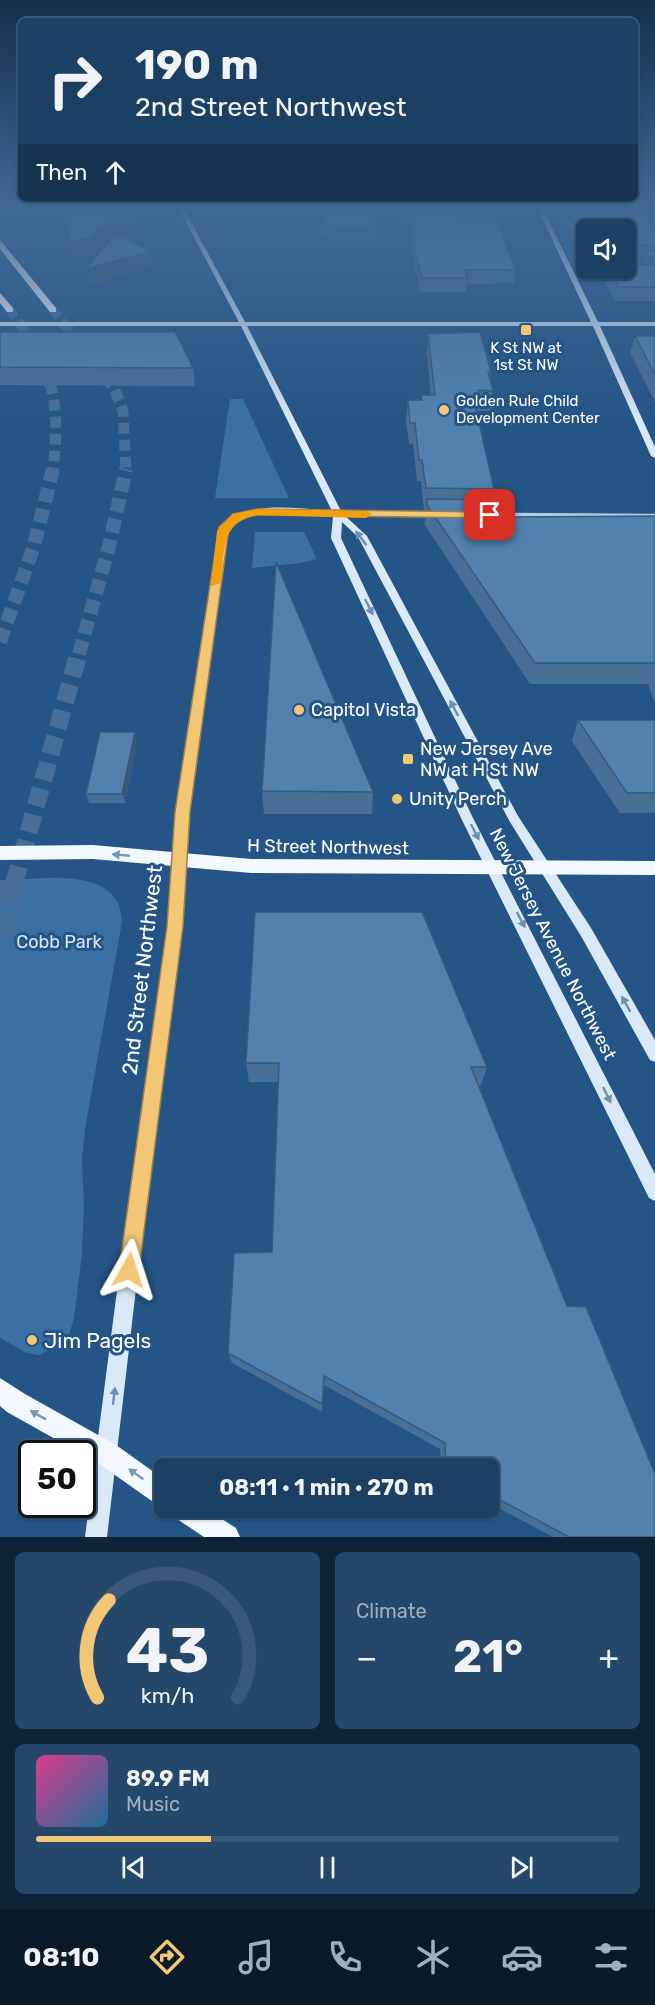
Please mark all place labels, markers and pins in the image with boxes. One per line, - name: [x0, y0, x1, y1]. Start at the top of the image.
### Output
- marker: K St NW at 1st St NW: [519, 323, 533, 337]
- place label: K St NW at 1st St NW: [490, 339, 562, 374]
- place label: Golden Rule Child Development Center: [456, 392, 600, 427]
- marker: Golden Rule Child Development Center: [437, 403, 451, 417]
- pin: [464, 489, 515, 540]
- place label: Capitol Vista: [311, 699, 416, 721]
- marker: Capitol Vista: [292, 703, 306, 717]
- place label: New Jersey Ave NW at H St NW: [420, 738, 553, 781]
- marker: New Jersey Ave NW at H St NW: [401, 752, 415, 766]
- place label: Unity Perch: [409, 788, 507, 810]
- marker: Unity Perch: [390, 792, 404, 806]
- place label: Jim Pagels: [44, 1328, 151, 1353]
- marker: Jim Pagels: [25, 1333, 39, 1347]

